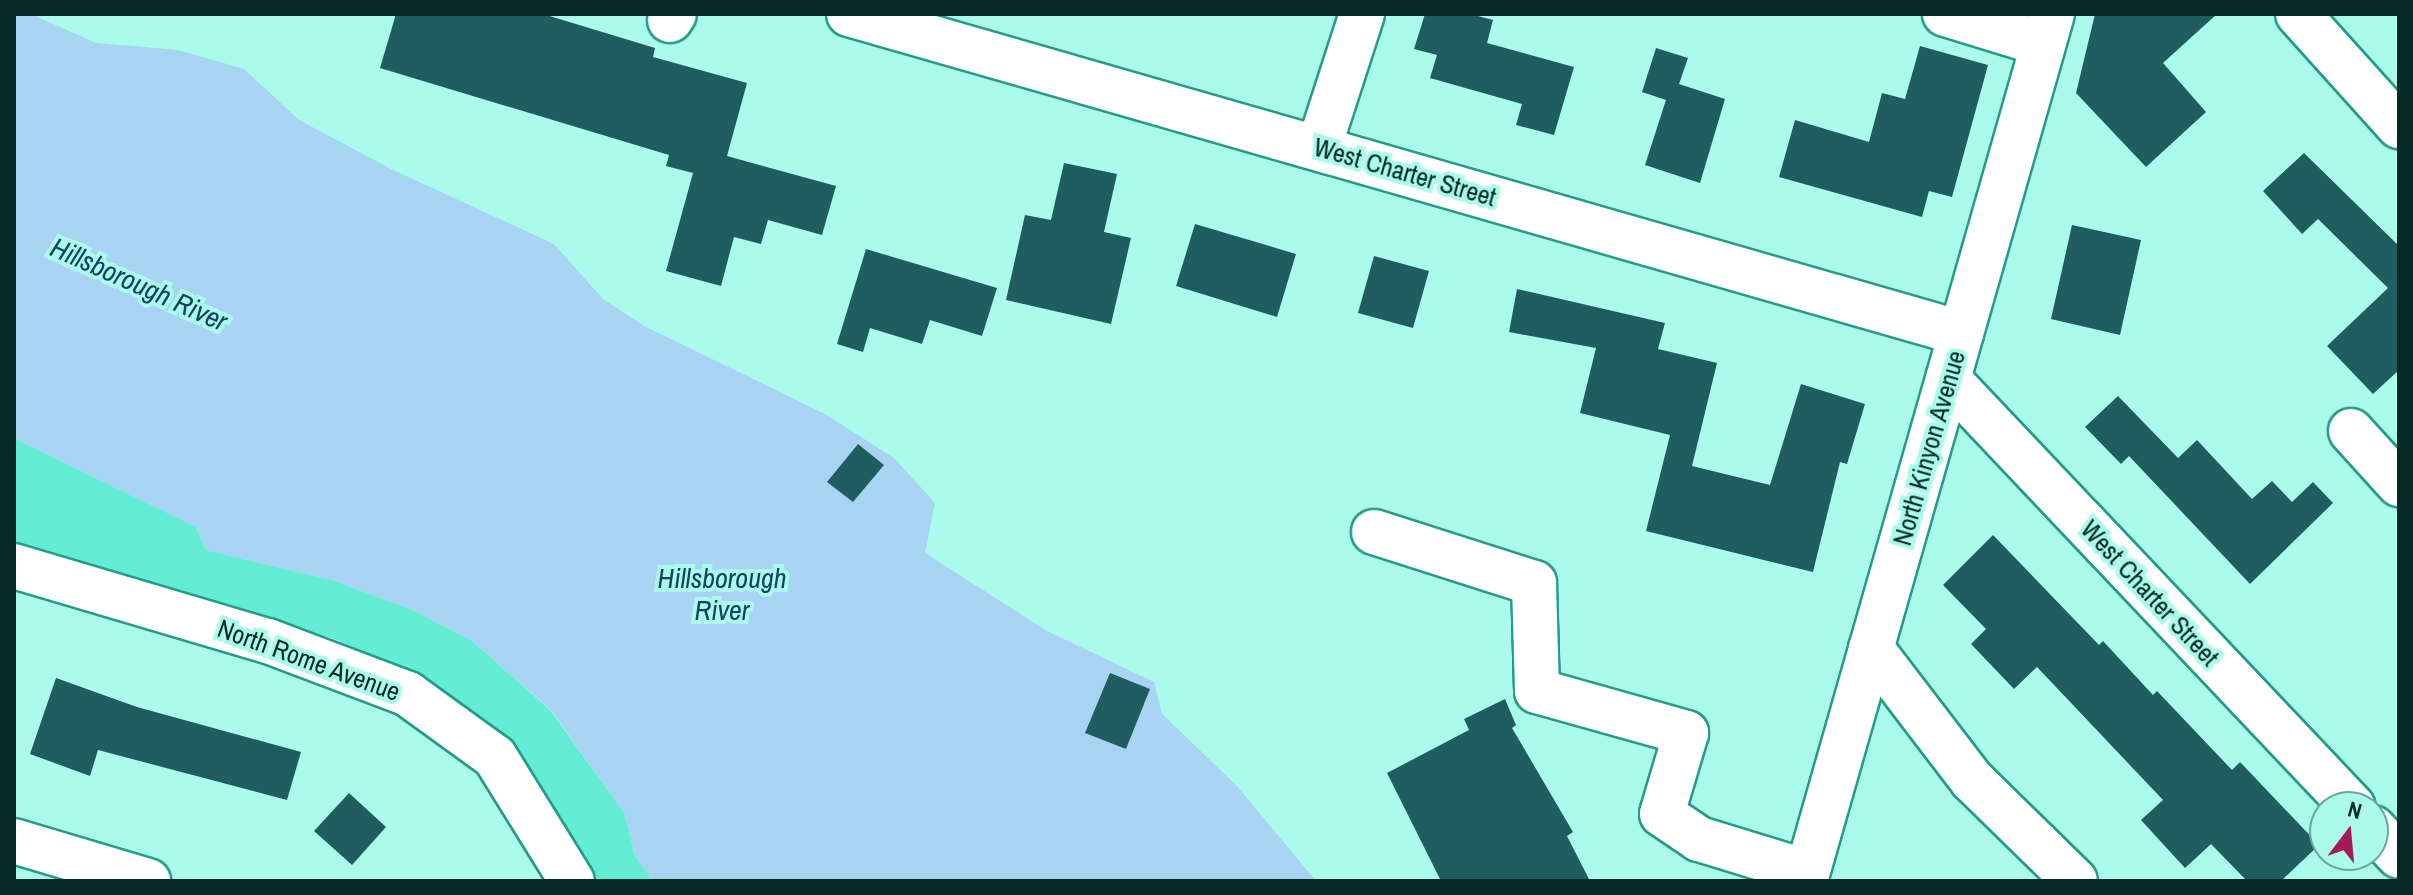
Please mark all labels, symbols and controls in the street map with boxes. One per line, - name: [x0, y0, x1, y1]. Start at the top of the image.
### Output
- street label: West Charter Street: [1310, 131, 1500, 213]
- water label: Hillsborough River: [45, 230, 233, 338]
- street label: North Kinyon Avenue: [1886, 346, 1972, 550]
- street label: West Charter Street: [2074, 514, 2226, 672]
- water label: Hillsborough River: [658, 561, 786, 627]
- street label: North Rome Avenue: [213, 612, 405, 708]
- north arrow: [2309, 791, 2389, 871]
- text: N: [2345, 794, 2365, 826]

